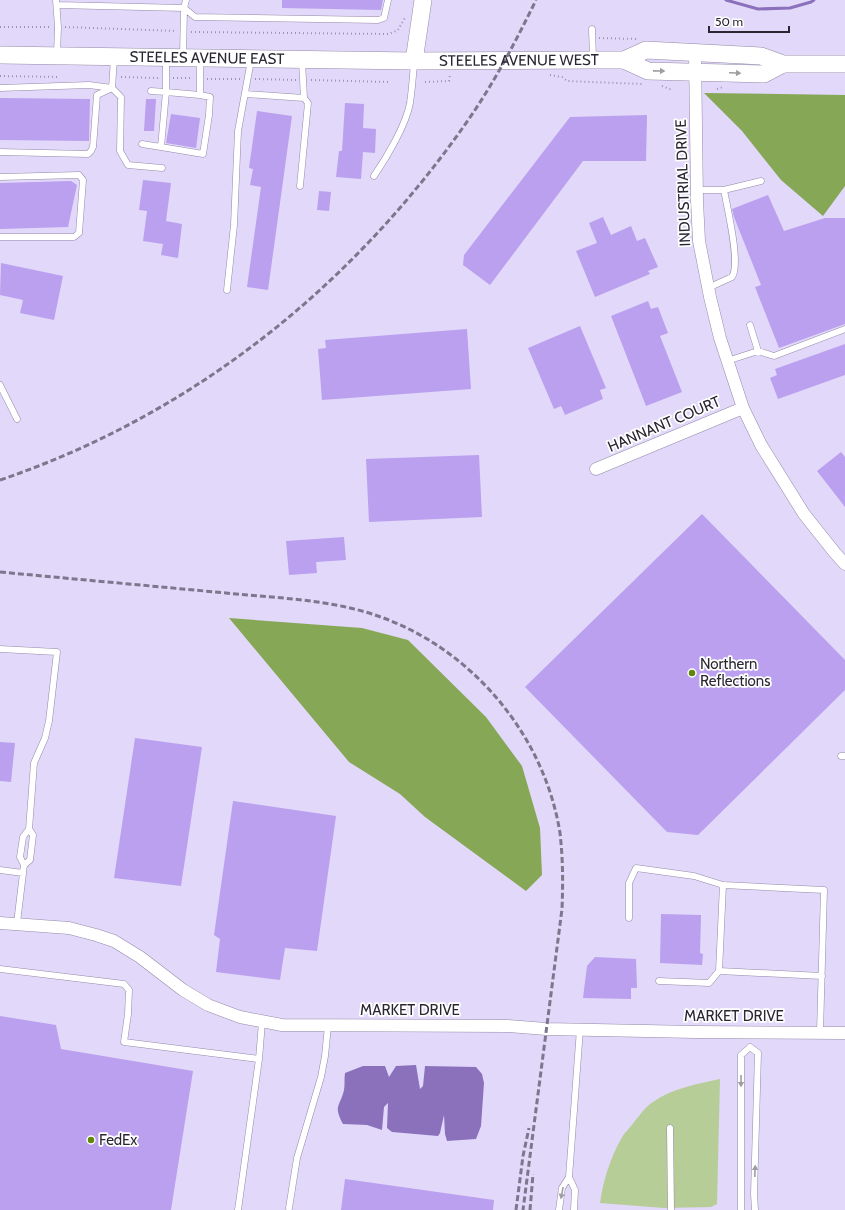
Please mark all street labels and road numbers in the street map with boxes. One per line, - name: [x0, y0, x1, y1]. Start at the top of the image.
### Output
- street label: STEELES AVENUE EAST: [129, 48, 284, 68]
- street label: STEELES AVENUE WEST: [439, 51, 599, 70]
- street label: INDUSTRIAL DRIVE: [672, 119, 694, 247]
- street label: HANNANT COURT: [605, 392, 723, 456]
- street label: MARKET DRIVE: [360, 1001, 460, 1019]
- street label: MARKET DRIVE: [684, 1007, 784, 1025]

